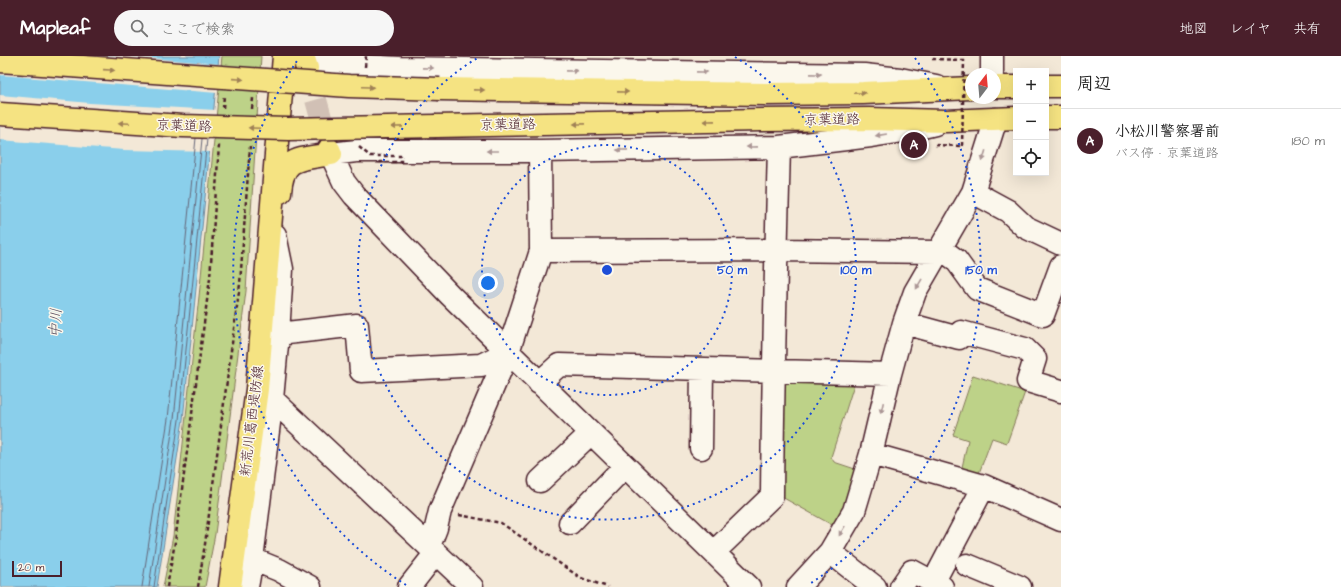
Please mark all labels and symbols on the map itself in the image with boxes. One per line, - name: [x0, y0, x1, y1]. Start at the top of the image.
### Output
- one-way arrow: [422, 65, 435, 71]
- one-way arrow: [103, 66, 115, 73]
- one-way arrow: [566, 68, 579, 74]
- north arrow: [965, 68, 1001, 104]
- one-way arrow: [696, 69, 709, 75]
- one-way arrow: [810, 71, 823, 77]
- one-way arrow: [232, 76, 244, 83]
- one-way arrow: [362, 84, 375, 90]
- one-way arrow: [473, 87, 486, 93]
- one-way arrow: [617, 89, 630, 95]
- one-way arrow: [854, 90, 867, 96]
- street label: 京葉道路: [804, 110, 860, 130]
- street label: 京葉道路: [156, 115, 212, 137]
- street label: 京葉道路: [480, 115, 536, 135]
- one-way arrow: [702, 118, 715, 124]
- one-way arrow: [118, 119, 130, 126]
- one-way arrow: [573, 120, 585, 127]
- one-way arrow: [390, 124, 403, 130]
- one-way arrow: [247, 125, 260, 131]
- pin: A: [901, 130, 927, 160]
- one-way arrow: [875, 132, 887, 138]
- one-way arrow: [745, 144, 758, 150]
- one-way arrow: [615, 147, 628, 153]
- one-way arrow: [485, 148, 498, 154]
- one-way arrow: [981, 151, 987, 163]
- text: 50 m: [717, 262, 748, 279]
- text: 100 m: [841, 262, 872, 279]
- text: 150 m: [965, 262, 998, 279]
- centre of rings: [600, 263, 614, 277]
- your location: [478, 273, 498, 293]
- one-way arrow: [916, 278, 923, 290]
- water label: 中川: [45, 308, 67, 338]
- street label: 新荒川葛西堤防線: [235, 364, 269, 478]
- one-way arrow: [878, 402, 884, 415]
- one-way arrow: [839, 525, 846, 537]
- scale bar: [12, 559, 62, 578]

